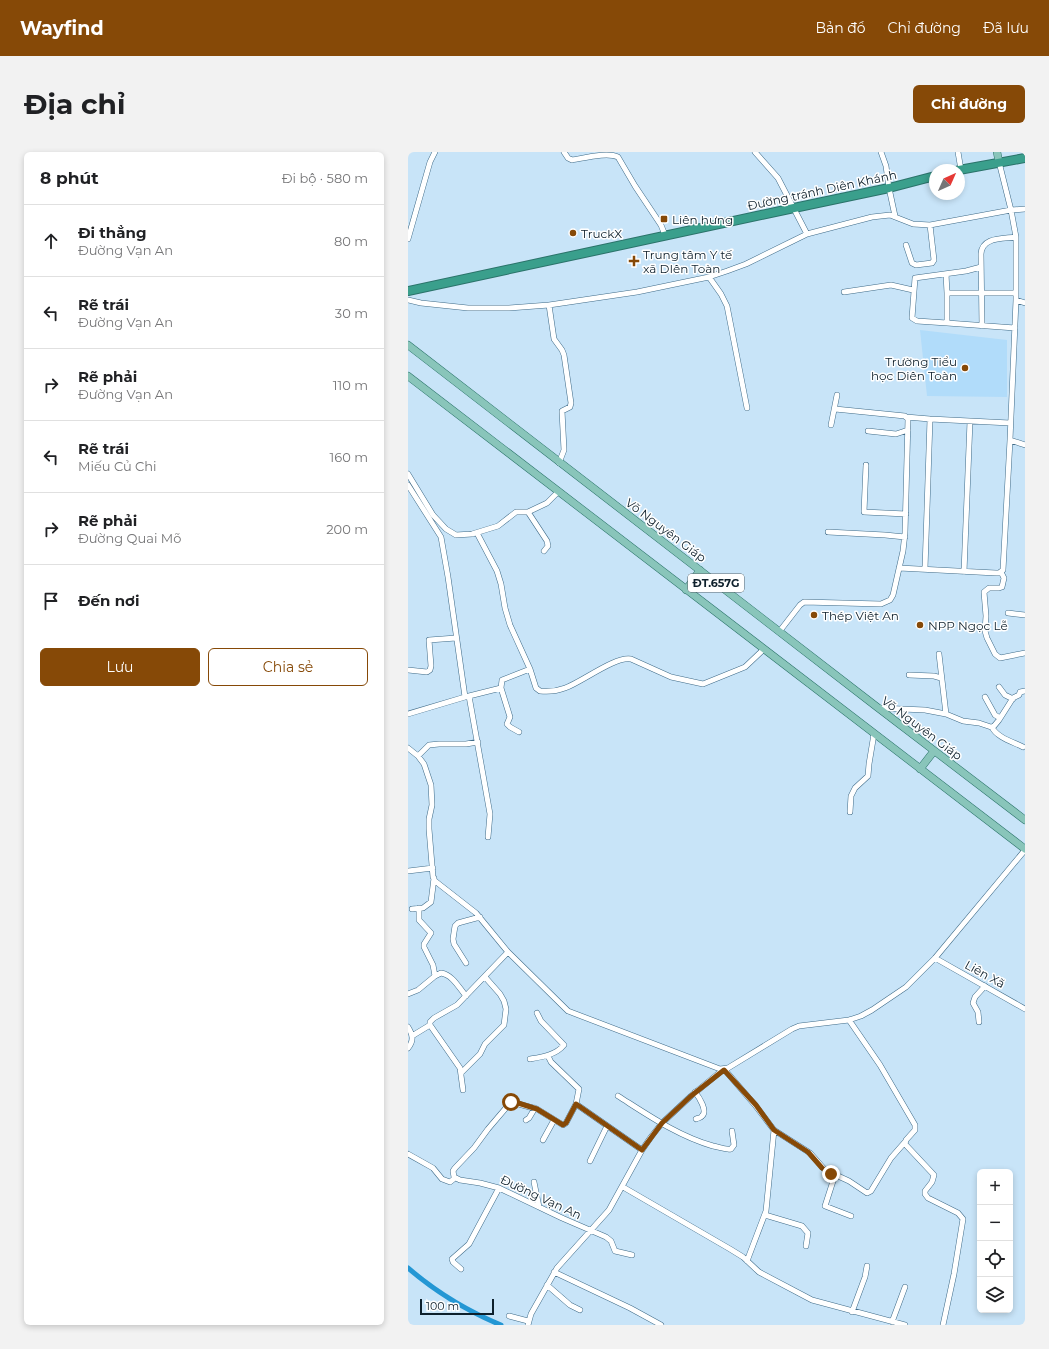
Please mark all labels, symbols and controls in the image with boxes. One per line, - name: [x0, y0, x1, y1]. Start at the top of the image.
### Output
- text: Wayfind: [20, 17, 104, 40]
- text: Bản đồ: [815, 19, 866, 37]
- text: Chỉ đường: [888, 19, 961, 37]
- text: Đã lưu: [983, 19, 1029, 37]
- button: Chỉ đường: [913, 85, 1025, 123]
- text: Địa chỉ: [24, 87, 125, 121]
- north arrow: [929, 164, 965, 200]
- street label: Đường tránh Diên Khánh: [746, 167, 898, 213]
- text: 8 phút: [40, 168, 99, 188]
- text: Đi bộ · 580 m: [282, 170, 368, 186]
- place label: Liên hưng: [672, 212, 733, 227]
- marker: Liên hưng: [659, 214, 669, 224]
- text: Đi thẳng: [78, 223, 146, 242]
- place label: TruckX: [581, 226, 622, 241]
- marker: TruckX: [568, 228, 578, 238]
- icon: ahead: [40, 230, 62, 252]
- text: 80 m: [334, 233, 368, 249]
- text: Đường Vạn An: [78, 242, 173, 258]
- place label: Trung tâm Y tế xã DIên Toàn: [643, 247, 733, 276]
- marker: Trung tâm Y tế xã DIên Toàn: [628, 255, 640, 267]
- text: Rẽ trái: [78, 295, 129, 314]
- icon: left: [40, 302, 62, 324]
- text: 30 m: [335, 305, 368, 321]
- text: Đường Vạn An: [78, 314, 173, 330]
- place label: Trường Tiểu học Diên Toàn: [871, 354, 957, 383]
- marker: Trường Tiểu học Diên Toàn: [960, 363, 970, 373]
- text: Rẽ phải: [78, 367, 137, 386]
- icon: right: [40, 374, 62, 396]
- text: 110 m: [333, 377, 368, 393]
- text: Đường Vạn An: [78, 386, 173, 402]
- text: Rẽ trái: [78, 439, 129, 458]
- icon: left: [40, 446, 62, 468]
- text: 160 m: [330, 449, 368, 465]
- text: Miếu Củ Chi: [78, 458, 157, 474]
- street label: Võ Nguyên Giáp: [623, 495, 709, 565]
- text: Rẽ phải: [78, 511, 137, 530]
- icon: right: [40, 518, 62, 540]
- text: 200 m: [326, 521, 368, 537]
- text: Đường Quai Mõ: [78, 530, 181, 546]
- road number: ĐT.657G: [688, 574, 744, 592]
- icon: arrive: [40, 590, 62, 612]
- text: Đến nơi: [78, 591, 139, 610]
- place label: Thép Việt An: [822, 608, 899, 623]
- marker: Thép Việt An: [809, 610, 819, 620]
- place label: NPP Ngọc Lễ: [928, 618, 1008, 633]
- marker: NPP Ngọc Lễ: [915, 620, 925, 630]
- button: Lưu: [40, 648, 200, 686]
- button: Chia sẻ: [208, 648, 368, 686]
- street label: Võ Nguyên Giáp: [879, 693, 965, 763]
- street label: Liên Xã: [962, 957, 1008, 991]
- route start: [502, 1093, 520, 1111]
- route end: [822, 1165, 840, 1183]
- map controls: [977, 1169, 1013, 1313]
- button: +: [977, 1169, 1013, 1205]
- street label: Đường Vạn An: [498, 1172, 584, 1222]
- button: −: [977, 1205, 1013, 1241]
- button: locate: [977, 1241, 1013, 1277]
- button: layers: [977, 1277, 1013, 1313]
- scale bar: [420, 1297, 494, 1316]
- text: 100 m: [426, 1299, 459, 1313]

